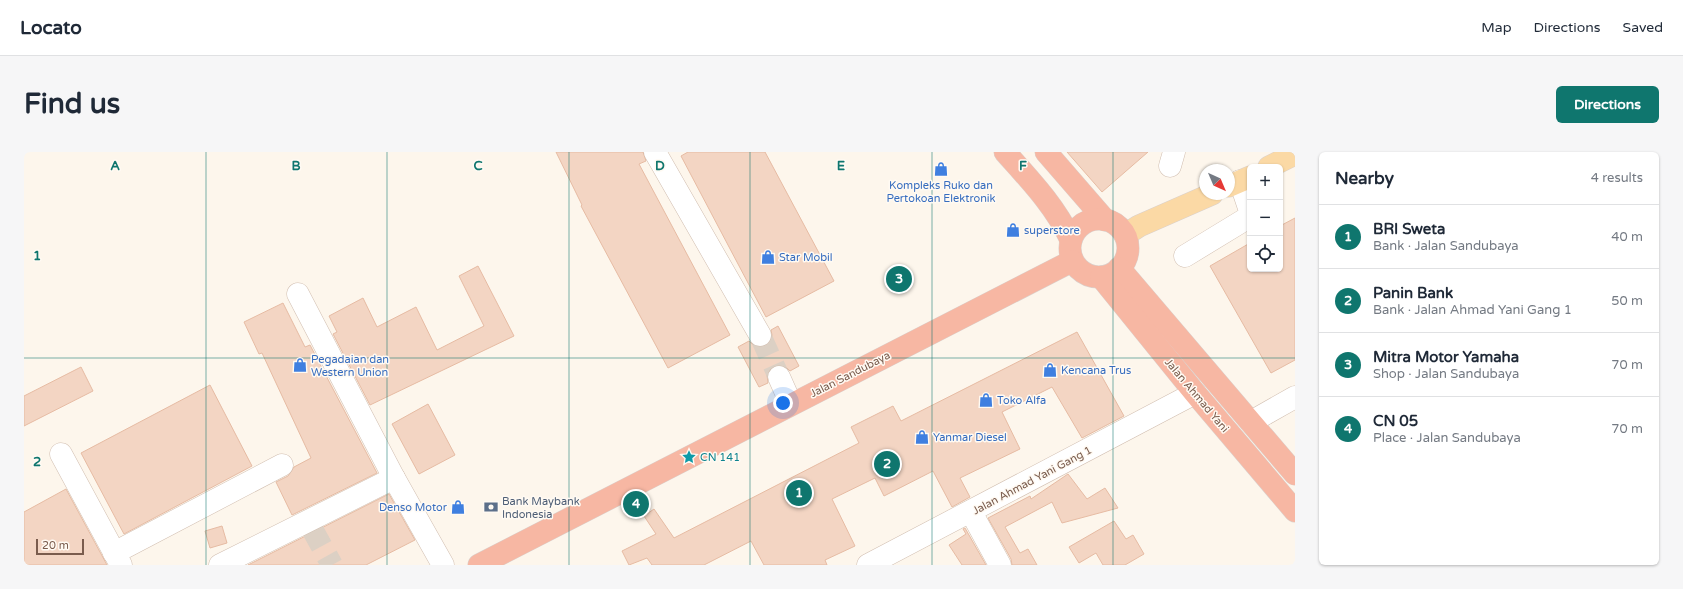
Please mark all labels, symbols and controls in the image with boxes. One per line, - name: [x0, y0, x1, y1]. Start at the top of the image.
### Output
- text: Locato: [20, 17, 82, 39]
- text: Map: [1481, 19, 1512, 36]
- text: Directions: [1534, 19, 1601, 36]
- text: Saved: [1623, 19, 1663, 36]
- button: Directions: [1556, 86, 1659, 123]
- text: Find us: [24, 87, 120, 121]
- text: A: [110, 158, 120, 174]
- text: B: [291, 158, 301, 174]
- text: C: [473, 158, 483, 174]
- text: D: [655, 158, 665, 174]
- text: E: [837, 158, 845, 174]
- text: F: [1019, 158, 1027, 174]
- shop icon: Kompleks Ruko dan Pertokoan Elektronik: [933, 161, 949, 177]
- north arrow: [1199, 164, 1235, 200]
- map controls: [1247, 164, 1283, 272]
- button: +: [1247, 164, 1283, 200]
- text: Nearby: [1335, 168, 1394, 189]
- text: 4 results: [1591, 170, 1643, 186]
- place label: Kompleks Ruko dan Pertokoan Elektronik: [886, 179, 996, 205]
- button: −: [1247, 200, 1283, 236]
- text: BRI Sweta: [1373, 220, 1445, 238]
- shop icon: superstore: [1005, 222, 1021, 238]
- place label: superstore: [1024, 224, 1080, 237]
- text: 1: [1344, 229, 1352, 245]
- text: 40 m: [1611, 229, 1643, 245]
- button: locate: [1247, 236, 1283, 272]
- text: Bank · Jalan Sandubaya: [1373, 238, 1519, 254]
- text: 1: [33, 248, 41, 264]
- shop icon: Star Mobil: [760, 249, 776, 265]
- place label: Star Mobil: [779, 251, 833, 264]
- pin: 3: [886, 264, 912, 294]
- text: Panin Bank: [1373, 284, 1453, 302]
- text: 2: [1344, 293, 1352, 309]
- text: 50 m: [1611, 293, 1643, 309]
- text: Bank · Jalan Ahmad Yani Gang 1: [1373, 302, 1572, 318]
- text: Mitra Motor Yamaha: [1373, 348, 1519, 366]
- street label: Jalan Sandubaya: [808, 349, 892, 400]
- place label: Pegadaian dan Western Union: [311, 353, 389, 379]
- street label: Jalan Ahmad Yani: [1162, 356, 1231, 435]
- shop icon: Pegadaian dan Western Union: [292, 357, 308, 373]
- text: 3: [1344, 357, 1352, 373]
- text: 70 m: [1611, 357, 1643, 373]
- shop icon: Kencana Trus: [1042, 362, 1058, 378]
- place label: Kencana Trus: [1061, 364, 1131, 377]
- text: Shop · Jalan Sandubaya: [1373, 366, 1519, 382]
- shop icon: Toko Alfa: [978, 392, 994, 408]
- your location: [773, 393, 793, 413]
- place label: Toko Alfa: [997, 394, 1046, 407]
- text: CN 05: [1373, 412, 1418, 430]
- text: 4: [1344, 421, 1352, 437]
- text: 70 m: [1611, 421, 1643, 437]
- shop icon: Yanmar Diesel: [914, 429, 930, 445]
- text: Place · Jalan Sandubaya: [1373, 430, 1521, 446]
- place label: Yanmar Diesel: [933, 431, 1007, 444]
- street label: Jalan Ahmad Yani Gang 1: [970, 443, 1094, 517]
- place icon: CN 141: [681, 449, 697, 465]
- pin: 2: [874, 449, 900, 479]
- place label: CN 141: [700, 451, 740, 464]
- text: 2: [33, 454, 41, 470]
- pin: 1: [786, 478, 812, 508]
- pin: 4: [623, 489, 649, 519]
- place label: Bank Maybank Indonesia: [502, 495, 580, 521]
- shop icon: Denso Motor: [450, 499, 466, 515]
- bank icon: Bank Maybank Indonesia: [483, 499, 499, 515]
- place label: Denso Motor: [379, 501, 448, 514]
- scale bar: [36, 537, 84, 556]
- text: 20 m: [42, 539, 69, 552]

